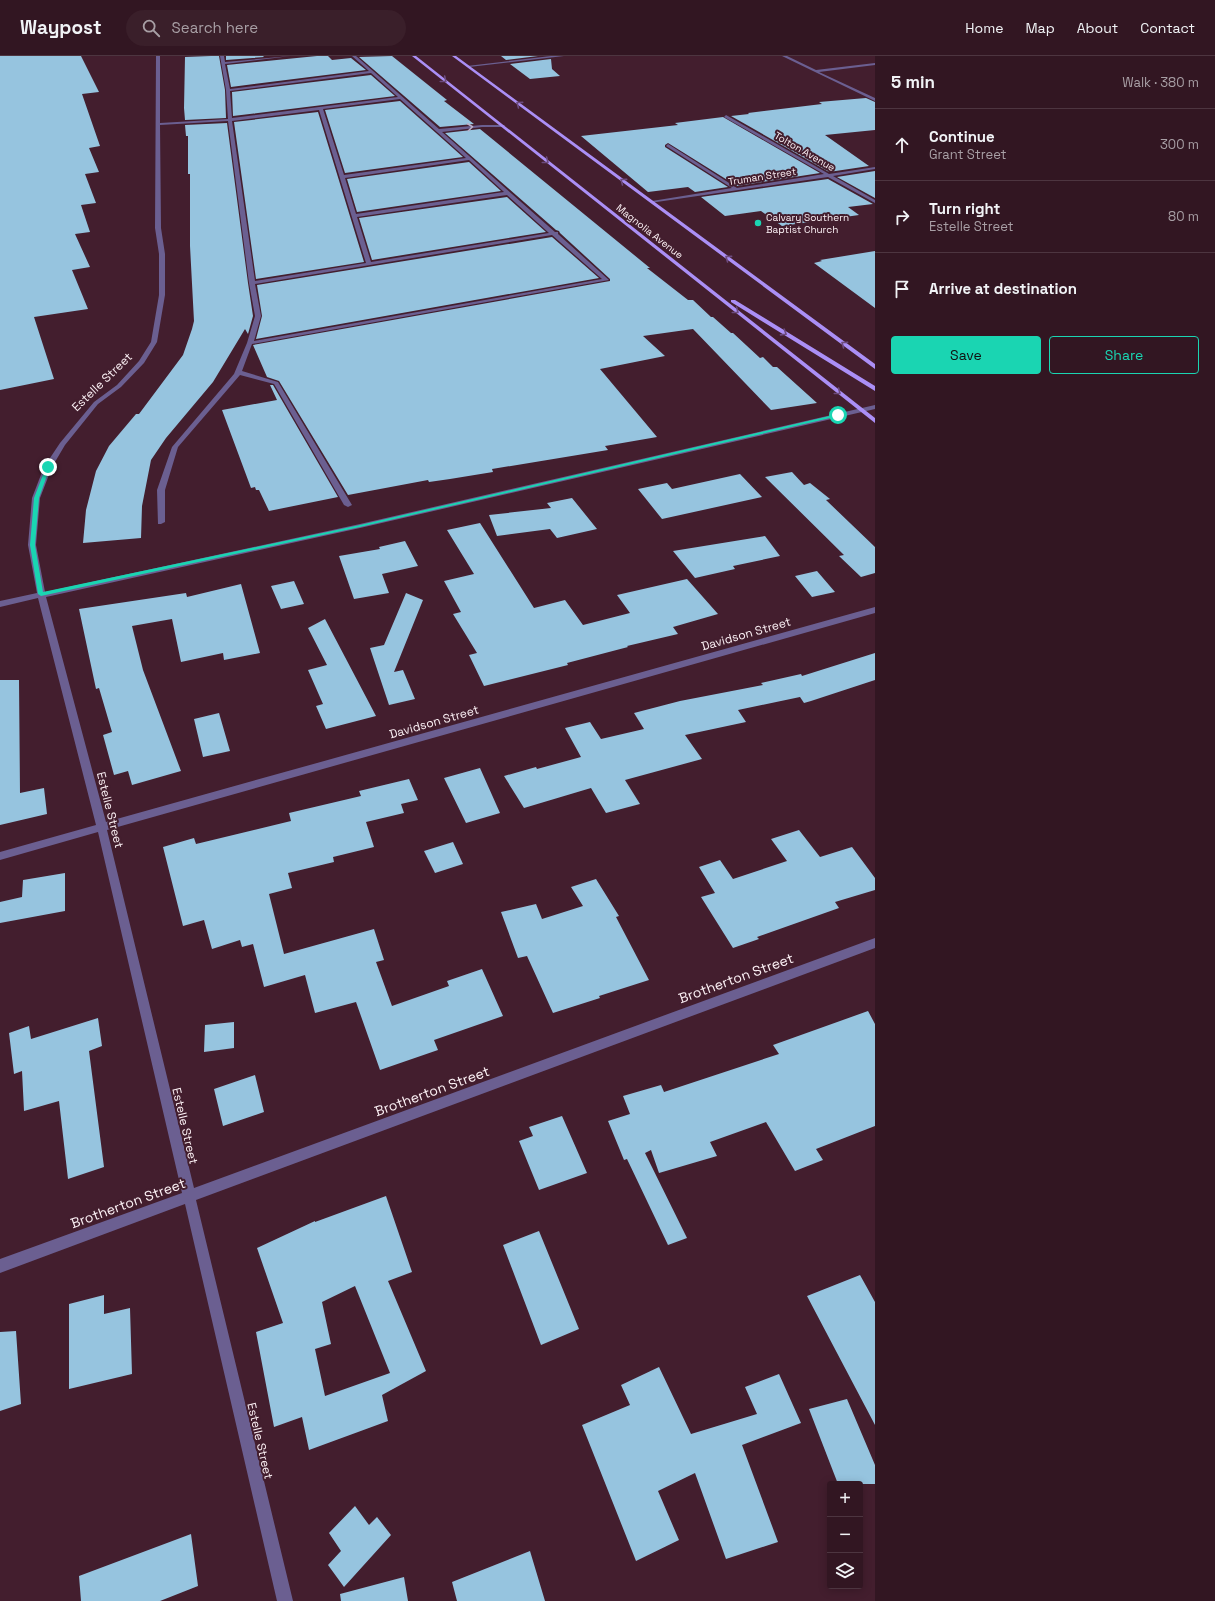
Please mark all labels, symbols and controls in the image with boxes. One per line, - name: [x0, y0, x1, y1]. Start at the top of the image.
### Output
- search box: [126, 10, 406, 46]
- text: Waypost: [20, 15, 102, 40]
- icon: search: [140, 17, 162, 39]
- text: Search here: [172, 18, 258, 37]
- text: Home: [965, 19, 1003, 37]
- text: Map: [1025, 19, 1055, 37]
- text: About: [1077, 19, 1118, 37]
- text: Contact: [1140, 19, 1195, 37]
- text: 5 min: [891, 71, 935, 93]
- text: Walk · 380 m: [1122, 74, 1199, 91]
- one-way arrow: [440, 76, 447, 83]
- one-way arrow: [516, 101, 523, 108]
- one-way arrow: [467, 123, 473, 132]
- text: Continue: [929, 127, 995, 146]
- street label: Tolton Avenue: [772, 129, 838, 174]
- icon: ahead: [891, 134, 913, 156]
- text: 300 m: [1160, 136, 1199, 153]
- text: Grant Street: [929, 146, 1007, 163]
- one-way arrow: [542, 156, 549, 163]
- street label: Truman Street: [727, 165, 797, 188]
- one-way arrow: [621, 179, 628, 186]
- text: Turn right: [929, 199, 1000, 218]
- street label: Magnolia Avenue: [614, 201, 686, 262]
- icon: right: [891, 206, 913, 228]
- text: 80 m: [1168, 208, 1199, 225]
- place label: Calvary Southern Baptist Church: [766, 211, 849, 236]
- marker: Calvary Southern Baptist Church: [753, 218, 763, 228]
- text: Estelle Street: [929, 218, 1014, 235]
- one-way arrow: [725, 256, 732, 263]
- icon: arrive: [891, 278, 913, 300]
- text: Arrive at destination: [929, 279, 1077, 298]
- one-way arrow: [731, 306, 738, 313]
- one-way arrow: [780, 329, 787, 336]
- button: Save: [891, 336, 1041, 374]
- button: Share: [1049, 336, 1199, 374]
- one-way arrow: [841, 342, 848, 349]
- street label: Estelle Street: [68, 349, 136, 415]
- one-way arrow: [833, 387, 841, 394]
- route start: [829, 406, 847, 424]
- route end: [39, 458, 57, 476]
- street label: Davidson Street: [699, 614, 793, 654]
- street label: Davidson Street: [387, 702, 481, 742]
- street label: Estelle Street: [93, 770, 127, 850]
- street label: Brotherton Street: [676, 949, 796, 1007]
- street label: Brotherton Street: [372, 1062, 492, 1120]
- street label: Estelle Street: [168, 1086, 202, 1166]
- street label: Brotherton Street: [68, 1174, 188, 1232]
- street label: Estelle Street: [243, 1401, 277, 1481]
- map controls: [827, 1481, 863, 1589]
- button: +: [827, 1481, 863, 1517]
- button: −: [827, 1517, 863, 1553]
- button: layers: [827, 1553, 863, 1589]

